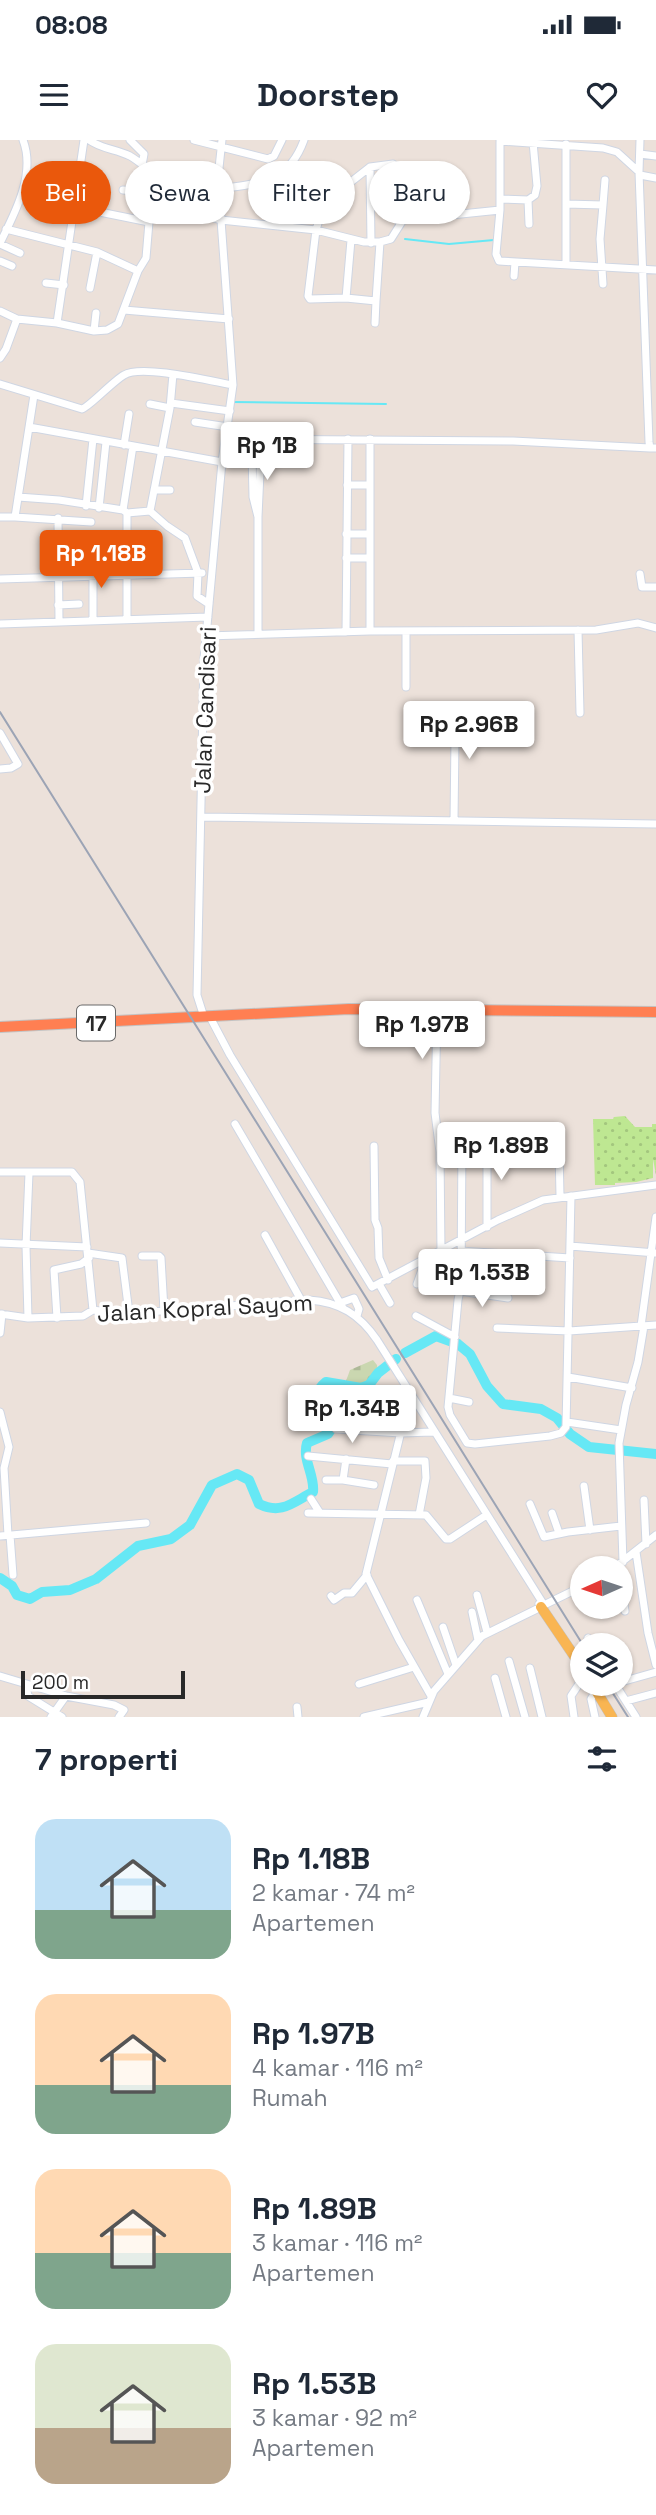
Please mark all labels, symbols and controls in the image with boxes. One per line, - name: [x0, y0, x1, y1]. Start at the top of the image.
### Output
- text: 08:08: [35, 8, 108, 42]
- text: Doorstep: [257, 75, 399, 115]
- icon: menu: [35, 76, 73, 114]
- icon: heart: [583, 76, 621, 114]
- chip: Beli: [21, 161, 111, 224]
- chip: Sewa: [125, 161, 234, 224]
- chip: Filter: [248, 161, 355, 224]
- chip: Baru: [369, 161, 470, 224]
- pin: Rp 1B: [218, 422, 316, 482]
- text: Rp 1B: [237, 430, 297, 460]
- pin: Rp 1.18B: [29, 531, 173, 590]
- text: Rp 1.18B: [56, 538, 146, 568]
- street label: Jalan Candisari: [187, 626, 223, 794]
- pin: Rp 2.96B: [397, 702, 541, 761]
- text: Rp 2.96B: [419, 709, 519, 739]
- pin: Rp 1.97B: [350, 1002, 494, 1061]
- road number: 17: [77, 1006, 115, 1040]
- text: Rp 1.97B: [375, 1009, 469, 1039]
- pin: Rp 1.89B: [429, 1122, 573, 1182]
- text: Rp 1.89B: [453, 1130, 549, 1160]
- pin: Rp 1.53B: [410, 1250, 554, 1309]
- text: Rp 1.53B: [434, 1257, 530, 1287]
- street label: Jalan Kopral Sayom: [96, 1287, 314, 1329]
- pin: Rp 1.34B: [280, 1386, 424, 1445]
- text: Rp 1.34B: [304, 1393, 400, 1423]
- north arrow: [570, 1556, 634, 1619]
- map controls: [570, 1556, 633, 1696]
- button: layers: [570, 1633, 633, 1696]
- scale bar: [21, 1668, 186, 1700]
- text: 200 m: [32, 1670, 89, 1695]
- text: 7 properti: [35, 1740, 178, 1779]
- icon: filters: [583, 1740, 621, 1778]
- text: Rp 1.18B: [252, 1839, 370, 1878]
- icon: home: [91, 1847, 175, 1931]
- text: 2 kamar · 74 m²: [252, 1878, 415, 1908]
- text: Apartemen: [252, 1908, 374, 1938]
- text: Rp 1.97B: [252, 2014, 375, 2053]
- icon: home: [91, 2022, 175, 2106]
- text: 4 kamar · 116 m²: [252, 2053, 423, 2083]
- text: Rumah: [252, 2083, 328, 2113]
- text: Rp 1.89B: [252, 2189, 377, 2228]
- icon: home: [91, 2197, 175, 2281]
- text: 3 kamar · 116 m²: [252, 2228, 422, 2258]
- text: Apartemen: [252, 2258, 374, 2288]
- text: Rp 1.53B: [252, 2364, 376, 2403]
- icon: home: [91, 2372, 175, 2456]
- text: 3 kamar · 92 m²: [252, 2403, 417, 2433]
- text: Apartemen: [252, 2433, 374, 2463]

